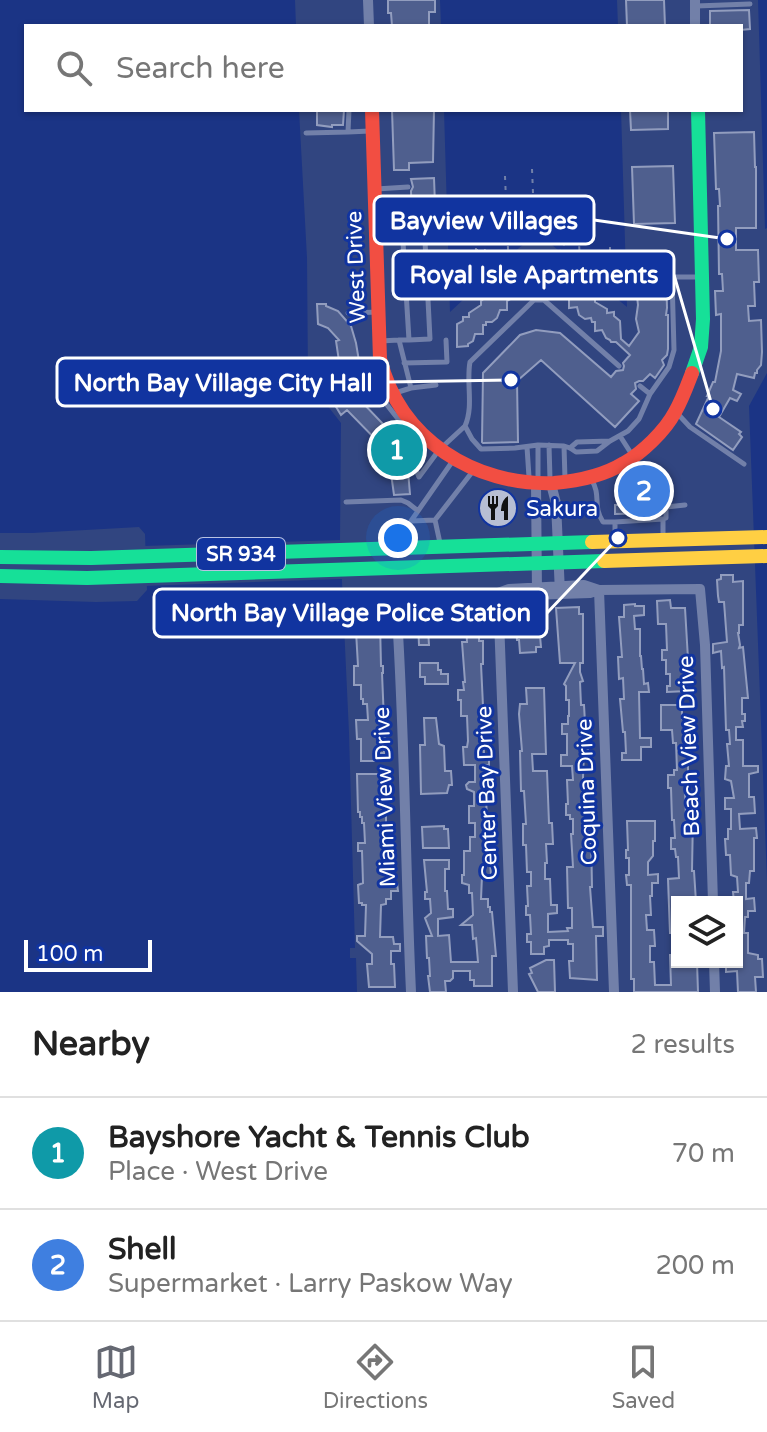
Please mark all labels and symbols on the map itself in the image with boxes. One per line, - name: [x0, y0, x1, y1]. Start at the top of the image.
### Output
- callout: Bayview Villages: [374, 196, 594, 244]
- text: Bayview Villages: [390, 207, 578, 236]
- street label: West Drive: [341, 210, 371, 324]
- callout: Royal Isle Apartments: [393, 251, 674, 299]
- text: Royal Isle Apartments: [409, 261, 659, 290]
- callout: North Bay Village City Hall: [57, 358, 388, 406]
- text: North Bay Village City Hall: [74, 369, 372, 398]
- pin: 1: [371, 420, 423, 480]
- pin: 2: [618, 461, 670, 521]
- restaurant icon: Sakura: [477, 487, 519, 529]
- place label: Sakura: [526, 496, 598, 522]
- your location: [378, 518, 418, 558]
- road number: SR 934: [197, 538, 285, 570]
- callout: North Bay Village Police Station: [154, 589, 547, 637]
- text: North Bay Village Police Station: [171, 599, 531, 628]
- street label: Beach View Drive: [673, 655, 705, 837]
- street label: Center Bay Drive: [471, 705, 503, 881]
- street label: Miami View Drive: [369, 706, 401, 888]
- street label: Coquina Drive: [571, 718, 603, 866]
- scale bar: [24, 936, 152, 972]

